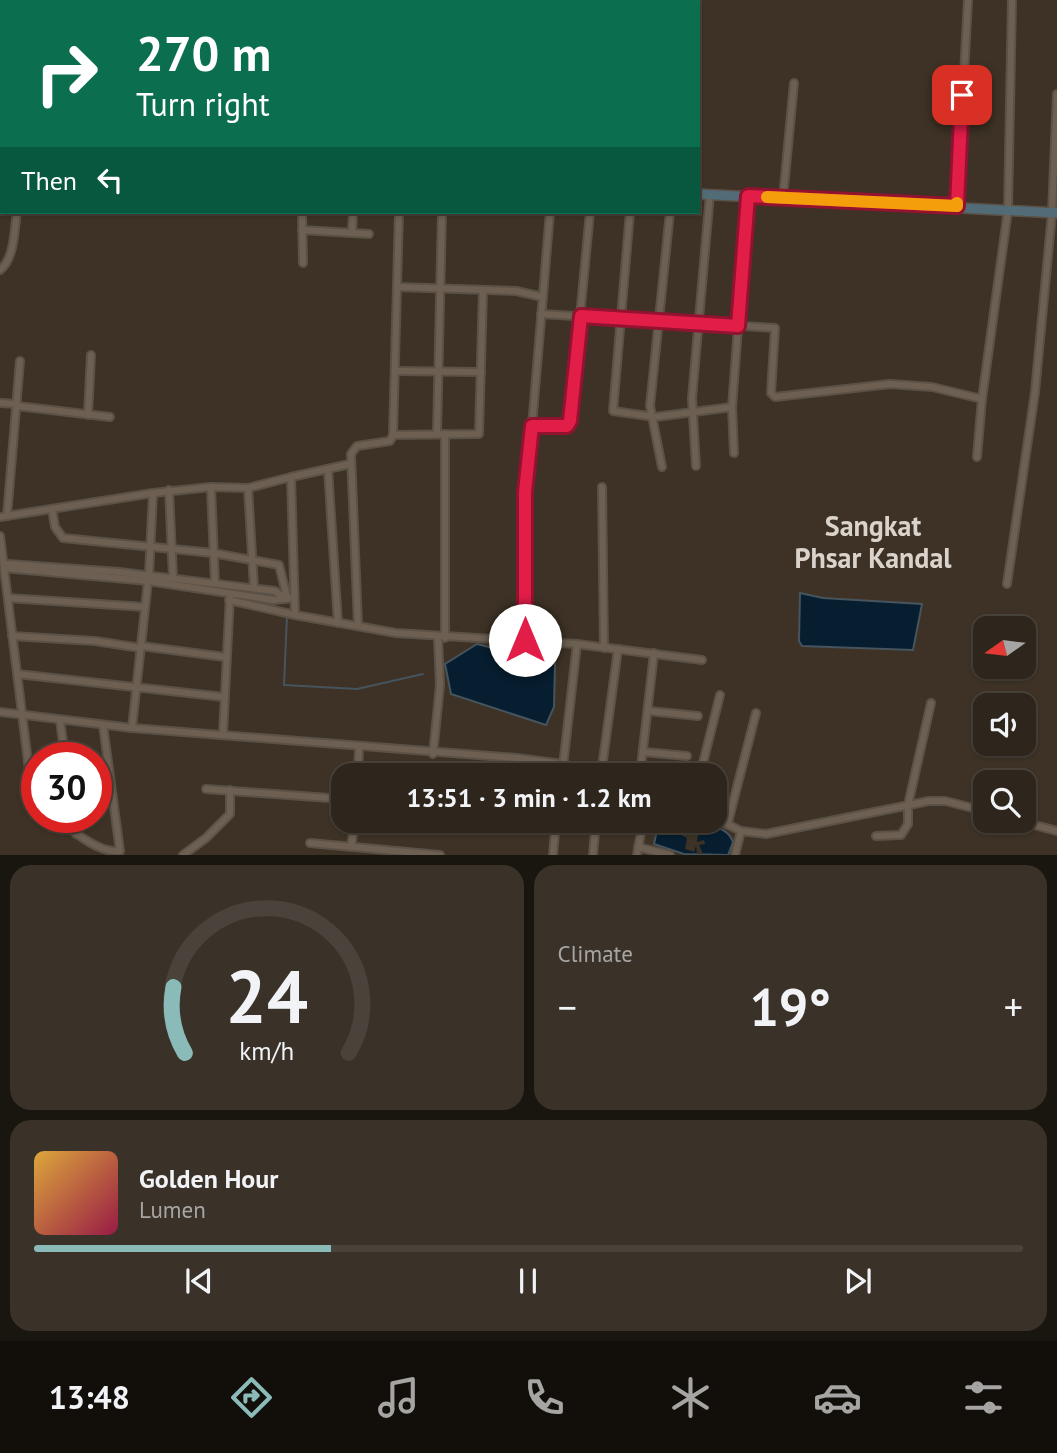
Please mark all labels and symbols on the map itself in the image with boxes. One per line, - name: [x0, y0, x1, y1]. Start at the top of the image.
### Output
- pin: [932, 65, 992, 125]
- district label: Sangkat Phsar Kandal: [794, 507, 952, 576]
- position arrow: [488, 603, 562, 677]
- north arrow: [973, 616, 1036, 679]
- speed limit sign: 30: [21, 742, 112, 833]

